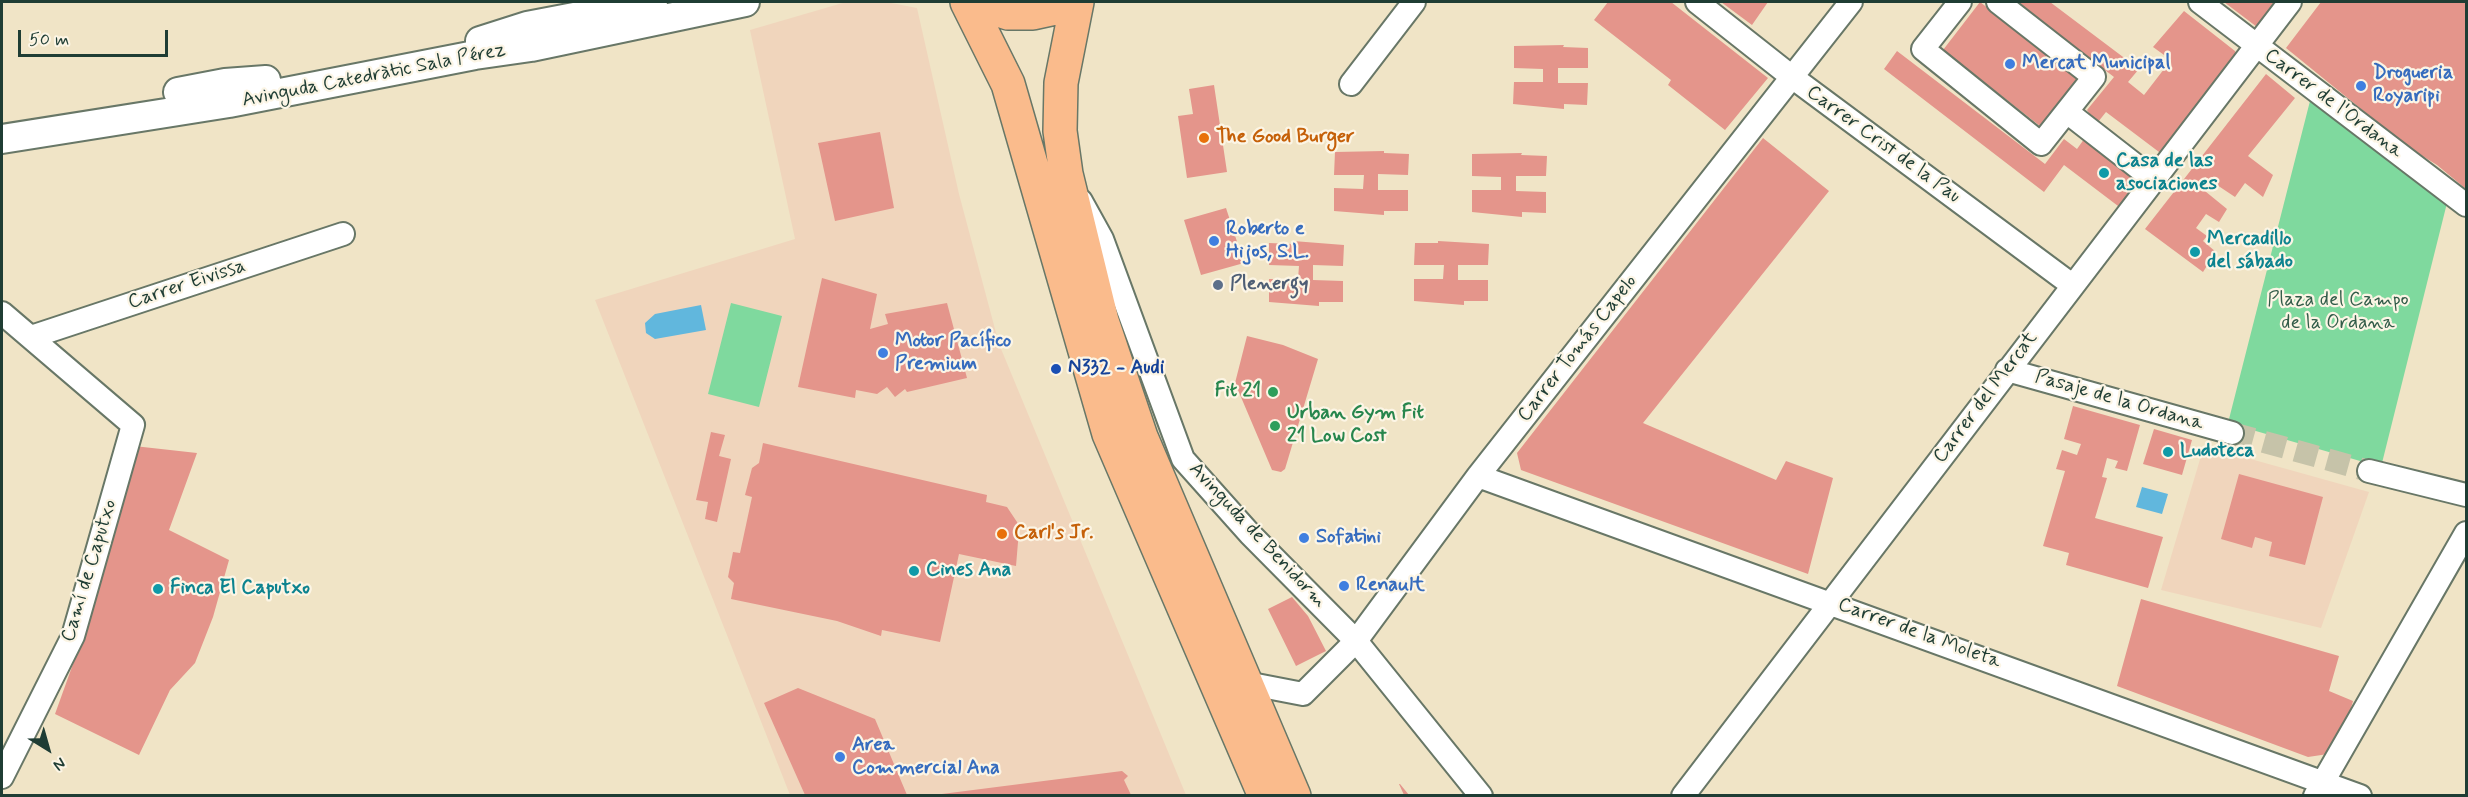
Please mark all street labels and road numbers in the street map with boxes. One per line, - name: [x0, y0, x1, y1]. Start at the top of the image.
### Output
- street label: Avinguda Catedràtic Sala Pérez: [240, 39, 508, 113]
- street label: Carrer de l'Ordana: [2259, 44, 2407, 164]
- street label: Carrer Crist de la Pau: [1801, 81, 1965, 209]
- street label: Carrer Eivissa: [125, 255, 249, 315]
- street label: Carrer Tomás Capelo: [1513, 271, 1643, 427]
- street label: Carrer del Mercat: [1929, 327, 2043, 469]
- street label: Pasaje de la Ordana: [2032, 365, 2206, 437]
- street label: Avinguda de Benidorm: [1183, 458, 1331, 614]
- street label: Camí de Caputxo: [57, 497, 123, 645]
- street label: Carrer de la Moleta: [1834, 593, 2004, 675]

